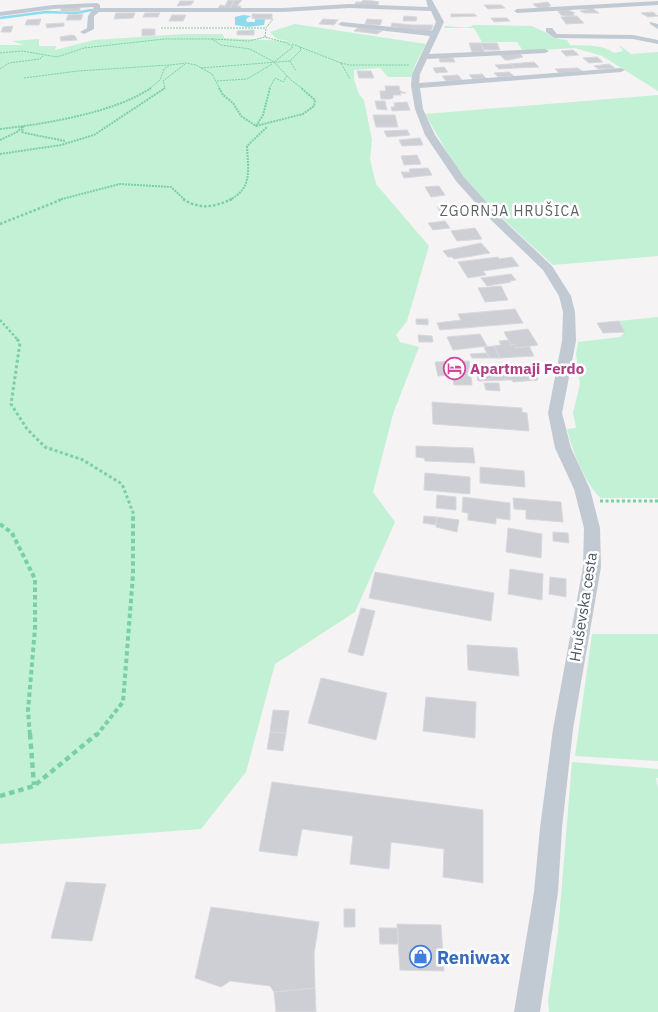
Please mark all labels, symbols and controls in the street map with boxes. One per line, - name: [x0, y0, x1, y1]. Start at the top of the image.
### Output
- district label: ZGORNJA HRUŠICA: [440, 201, 580, 220]
- hotel icon: Apartmaji Ferdo: [442, 356, 466, 380]
- place label: Apartmaji Ferdo: [470, 359, 584, 378]
- street label: Hruševska cesta: [565, 551, 601, 663]
- shop icon: Reniwax: [409, 945, 433, 969]
- place label: Reniwax: [437, 946, 510, 969]

